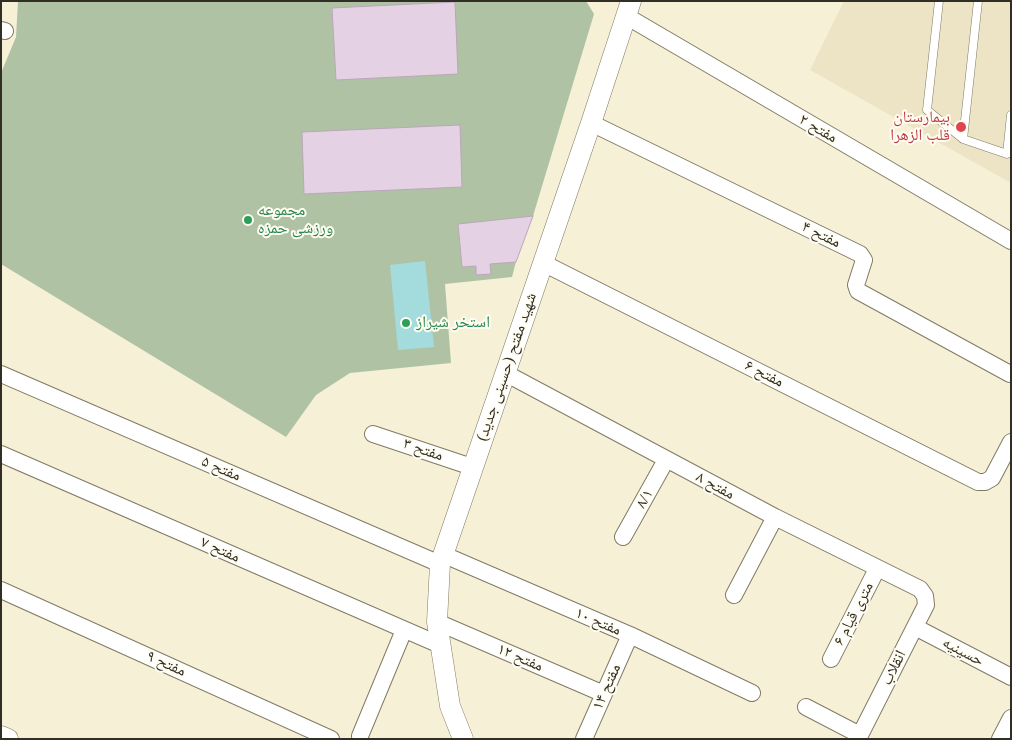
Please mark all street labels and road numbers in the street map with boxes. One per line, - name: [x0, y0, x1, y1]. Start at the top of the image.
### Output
- street label: مفتح ۲: [795, 110, 841, 148]
- street label: مفتح ۴: [798, 217, 844, 253]
- street label: شهید مفتح (حسینی جدید): [473, 290, 541, 444]
- street label: مفتح ۶: [741, 356, 787, 392]
- street label: مفتح ۳: [400, 434, 446, 466]
- street label: مفتح ۵: [198, 452, 244, 486]
- street label: مفتح ۸: [692, 468, 738, 504]
- street label: ۸/۱: [632, 486, 658, 512]
- street label: مفتح ۷: [197, 533, 243, 567]
- street label: ۶ متری قیام: [830, 579, 878, 649]
- street label: مفتح ۱۰: [572, 604, 624, 640]
- street label: حسینیه: [939, 633, 987, 671]
- street label: مفتح ۱۲: [494, 640, 546, 676]
- street label: مفتح ۹: [143, 647, 189, 681]
- street label: انقلاب: [877, 647, 911, 689]
- street label: مفتح ۱۴: [588, 661, 626, 713]

